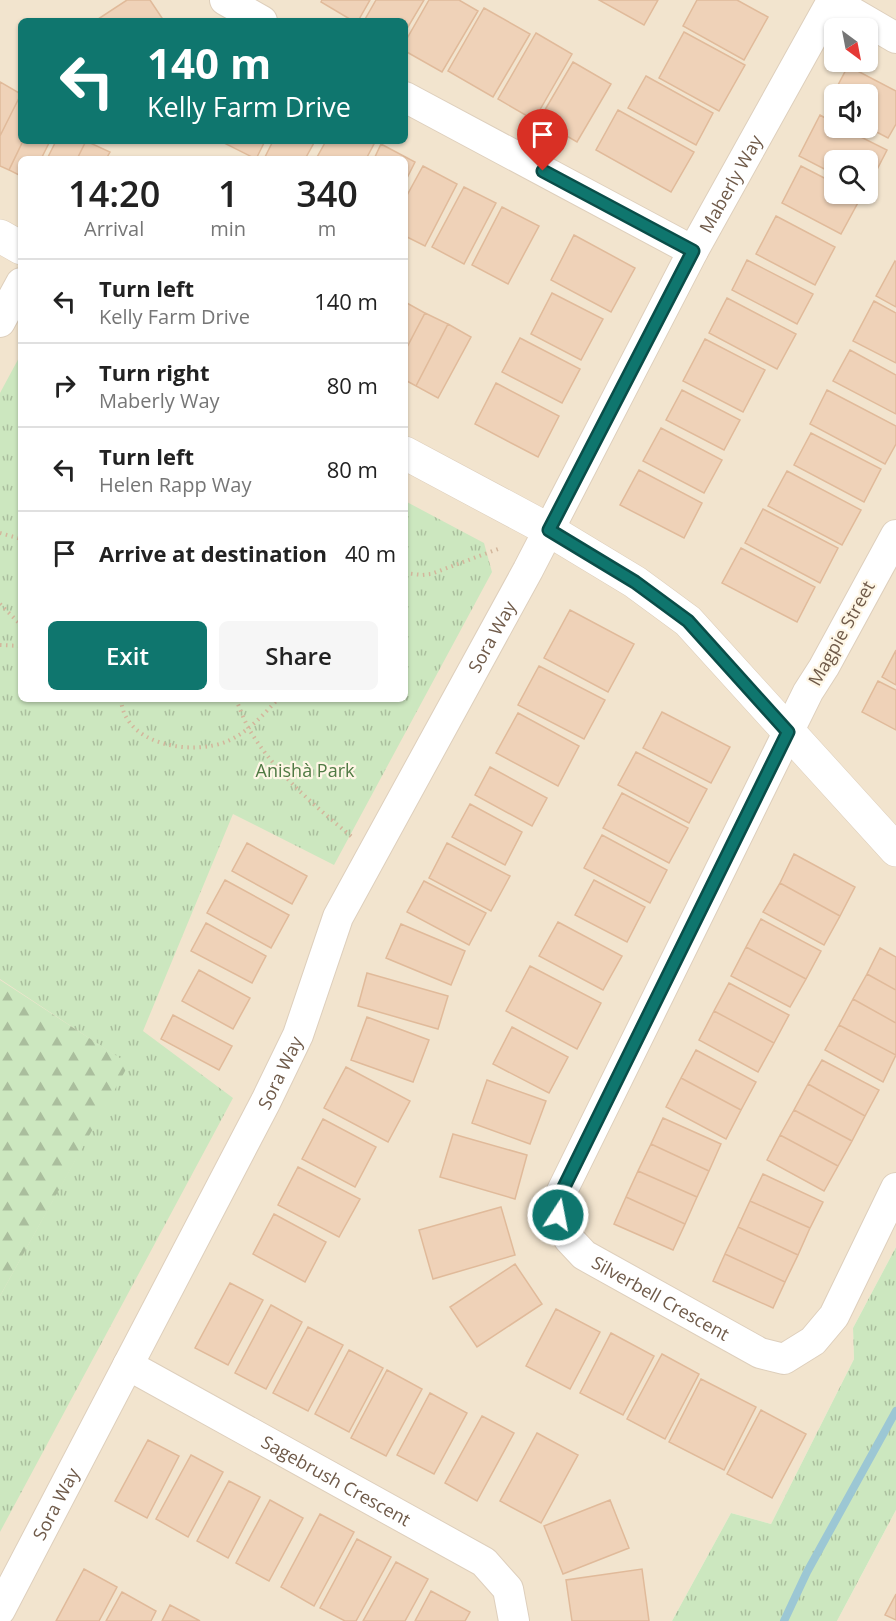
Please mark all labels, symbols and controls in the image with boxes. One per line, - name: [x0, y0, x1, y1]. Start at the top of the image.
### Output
- north arrow: [824, 18, 878, 72]
- map controls: [824, 18, 878, 204]
- text: 140 m: [147, 34, 271, 91]
- icon: left: [48, 42, 126, 120]
- button: sound: [824, 84, 878, 138]
- text: Kelly Farm Drive: [147, 88, 351, 125]
- pin: [517, 109, 568, 171]
- icon: arrive: [526, 118, 559, 151]
- street label: Maberly Way: [694, 130, 768, 237]
- button: search: [824, 150, 878, 204]
- text: 14:20: [68, 169, 160, 218]
- text: 1: [218, 169, 239, 218]
- text: 340: [296, 169, 358, 218]
- text: Arrival: [84, 215, 144, 242]
- text: min: [210, 215, 246, 242]
- text: m: [318, 215, 336, 242]
- text: Turn left: [99, 273, 194, 303]
- icon: left: [48, 285, 81, 318]
- text: 140 m: [314, 286, 378, 316]
- text: Kelly Farm Drive: [99, 303, 250, 330]
- text: Turn right: [99, 357, 210, 387]
- icon: right: [48, 369, 81, 402]
- text: 80 m: [327, 370, 378, 400]
- text: Maberly Way: [99, 387, 220, 414]
- text: Turn left: [99, 441, 194, 471]
- icon: left: [48, 453, 81, 486]
- text: 80 m: [327, 454, 378, 484]
- text: Helen Rapp Way: [99, 471, 251, 498]
- icon: arrive: [48, 537, 81, 570]
- text: Arrive at destination: [99, 538, 327, 568]
- text: 40 m: [345, 538, 396, 568]
- street label: Magpie Street: [802, 576, 880, 690]
- street label: Sora Way: [462, 596, 521, 677]
- button: Exit: [48, 621, 207, 690]
- button: Share: [219, 621, 378, 690]
- park label: Anishà Park: [256, 758, 355, 782]
- street label: Sora Way: [252, 1031, 308, 1113]
- position arrow: [526, 1183, 590, 1247]
- street label: Silverbell Crescent: [588, 1250, 734, 1346]
- street label: Sagebrush Crescent: [257, 1429, 415, 1531]
- street label: Sora Way: [27, 1462, 85, 1544]

